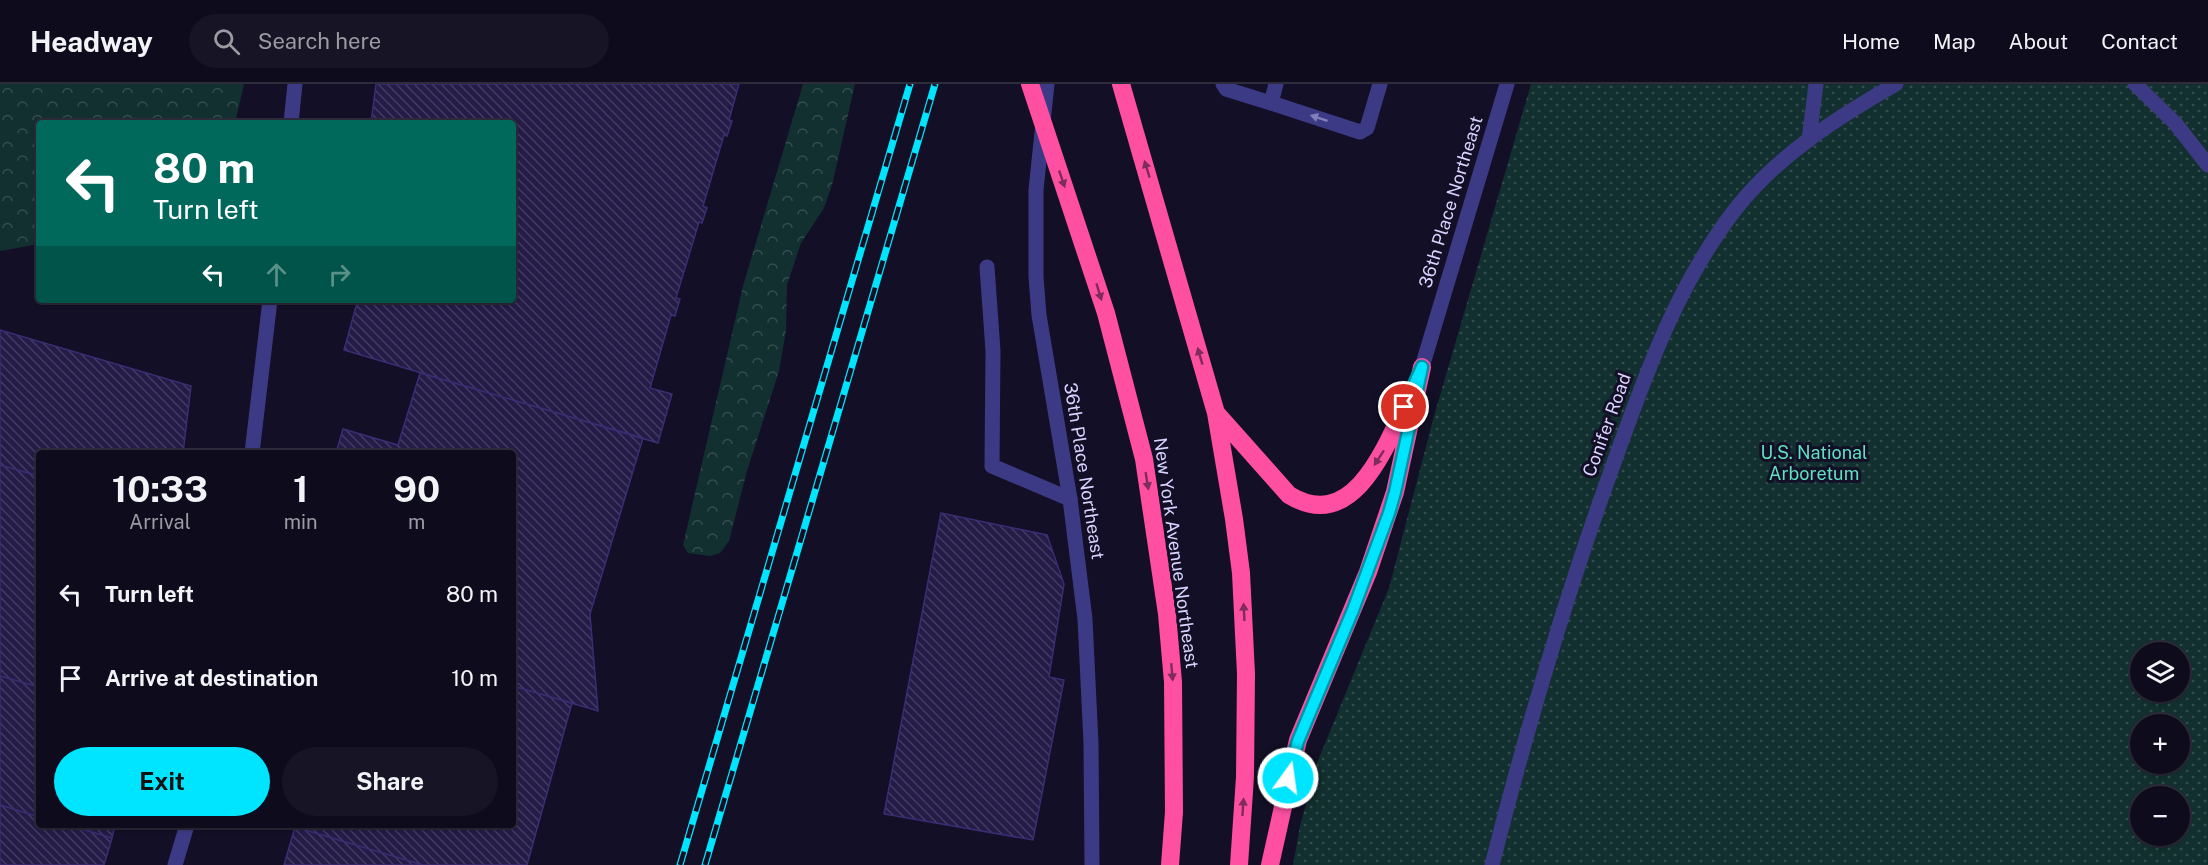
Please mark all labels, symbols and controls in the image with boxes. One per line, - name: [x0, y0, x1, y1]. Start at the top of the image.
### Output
- search box: [189, 14, 609, 68]
- text: Headway: [30, 25, 153, 58]
- icon: search: [210, 25, 243, 58]
- text: Search here: [258, 28, 381, 54]
- text: Home: [1842, 29, 1900, 54]
- text: Map: [1933, 29, 1976, 54]
- text: About: [2009, 29, 2068, 54]
- text: Contact: [2101, 29, 2178, 54]
- one-way arrow: [1310, 113, 1328, 123]
- street label: 36th Place Northeast: [1414, 113, 1487, 290]
- text: 80 m: [153, 143, 255, 192]
- icon: left: [54, 144, 132, 222]
- one-way arrow: [1142, 160, 1151, 178]
- one-way arrow: [1058, 170, 1068, 188]
- text: Turn left: [153, 193, 259, 225]
- icon: left: [197, 258, 230, 291]
- icon: ahead: [260, 258, 293, 291]
- icon: right: [323, 258, 356, 291]
- one-way arrow: [1095, 283, 1105, 301]
- one-way arrow: [1195, 347, 1204, 365]
- street label: Conifer Road: [1578, 370, 1635, 479]
- street label: 36th Place Northeast: [1060, 381, 1109, 561]
- pin: [1378, 381, 1429, 432]
- icon: arrive: [1387, 390, 1420, 423]
- street label: New York Avenue Northeast: [1150, 436, 1203, 670]
- park label: U.S. National Arboretum: [1761, 442, 1867, 484]
- one-way arrow: [1374, 450, 1385, 466]
- text: 10:33: [112, 468, 208, 510]
- text: 1: [293, 468, 308, 510]
- text: 90: [393, 468, 440, 510]
- one-way arrow: [1143, 471, 1152, 490]
- text: Arrival: [129, 510, 191, 534]
- text: min: [284, 510, 318, 534]
- text: m: [408, 510, 425, 534]
- icon: left: [54, 578, 87, 611]
- text: Turn left: [105, 581, 194, 607]
- text: 80 m: [446, 581, 498, 607]
- one-way arrow: [1239, 602, 1248, 621]
- map controls: [2130, 642, 2190, 846]
- button: layers: [2130, 642, 2190, 702]
- icon: arrive: [54, 662, 87, 695]
- one-way arrow: [1167, 662, 1177, 681]
- text: Arrive at destination: [105, 665, 318, 691]
- text: 10 m: [451, 665, 498, 691]
- button: +: [2130, 714, 2190, 774]
- position arrow: [1256, 746, 1320, 810]
- button: Exit: [54, 747, 270, 816]
- button: Share: [282, 747, 498, 816]
- button: −: [2130, 786, 2190, 846]
- one-way arrow: [1238, 797, 1248, 816]

